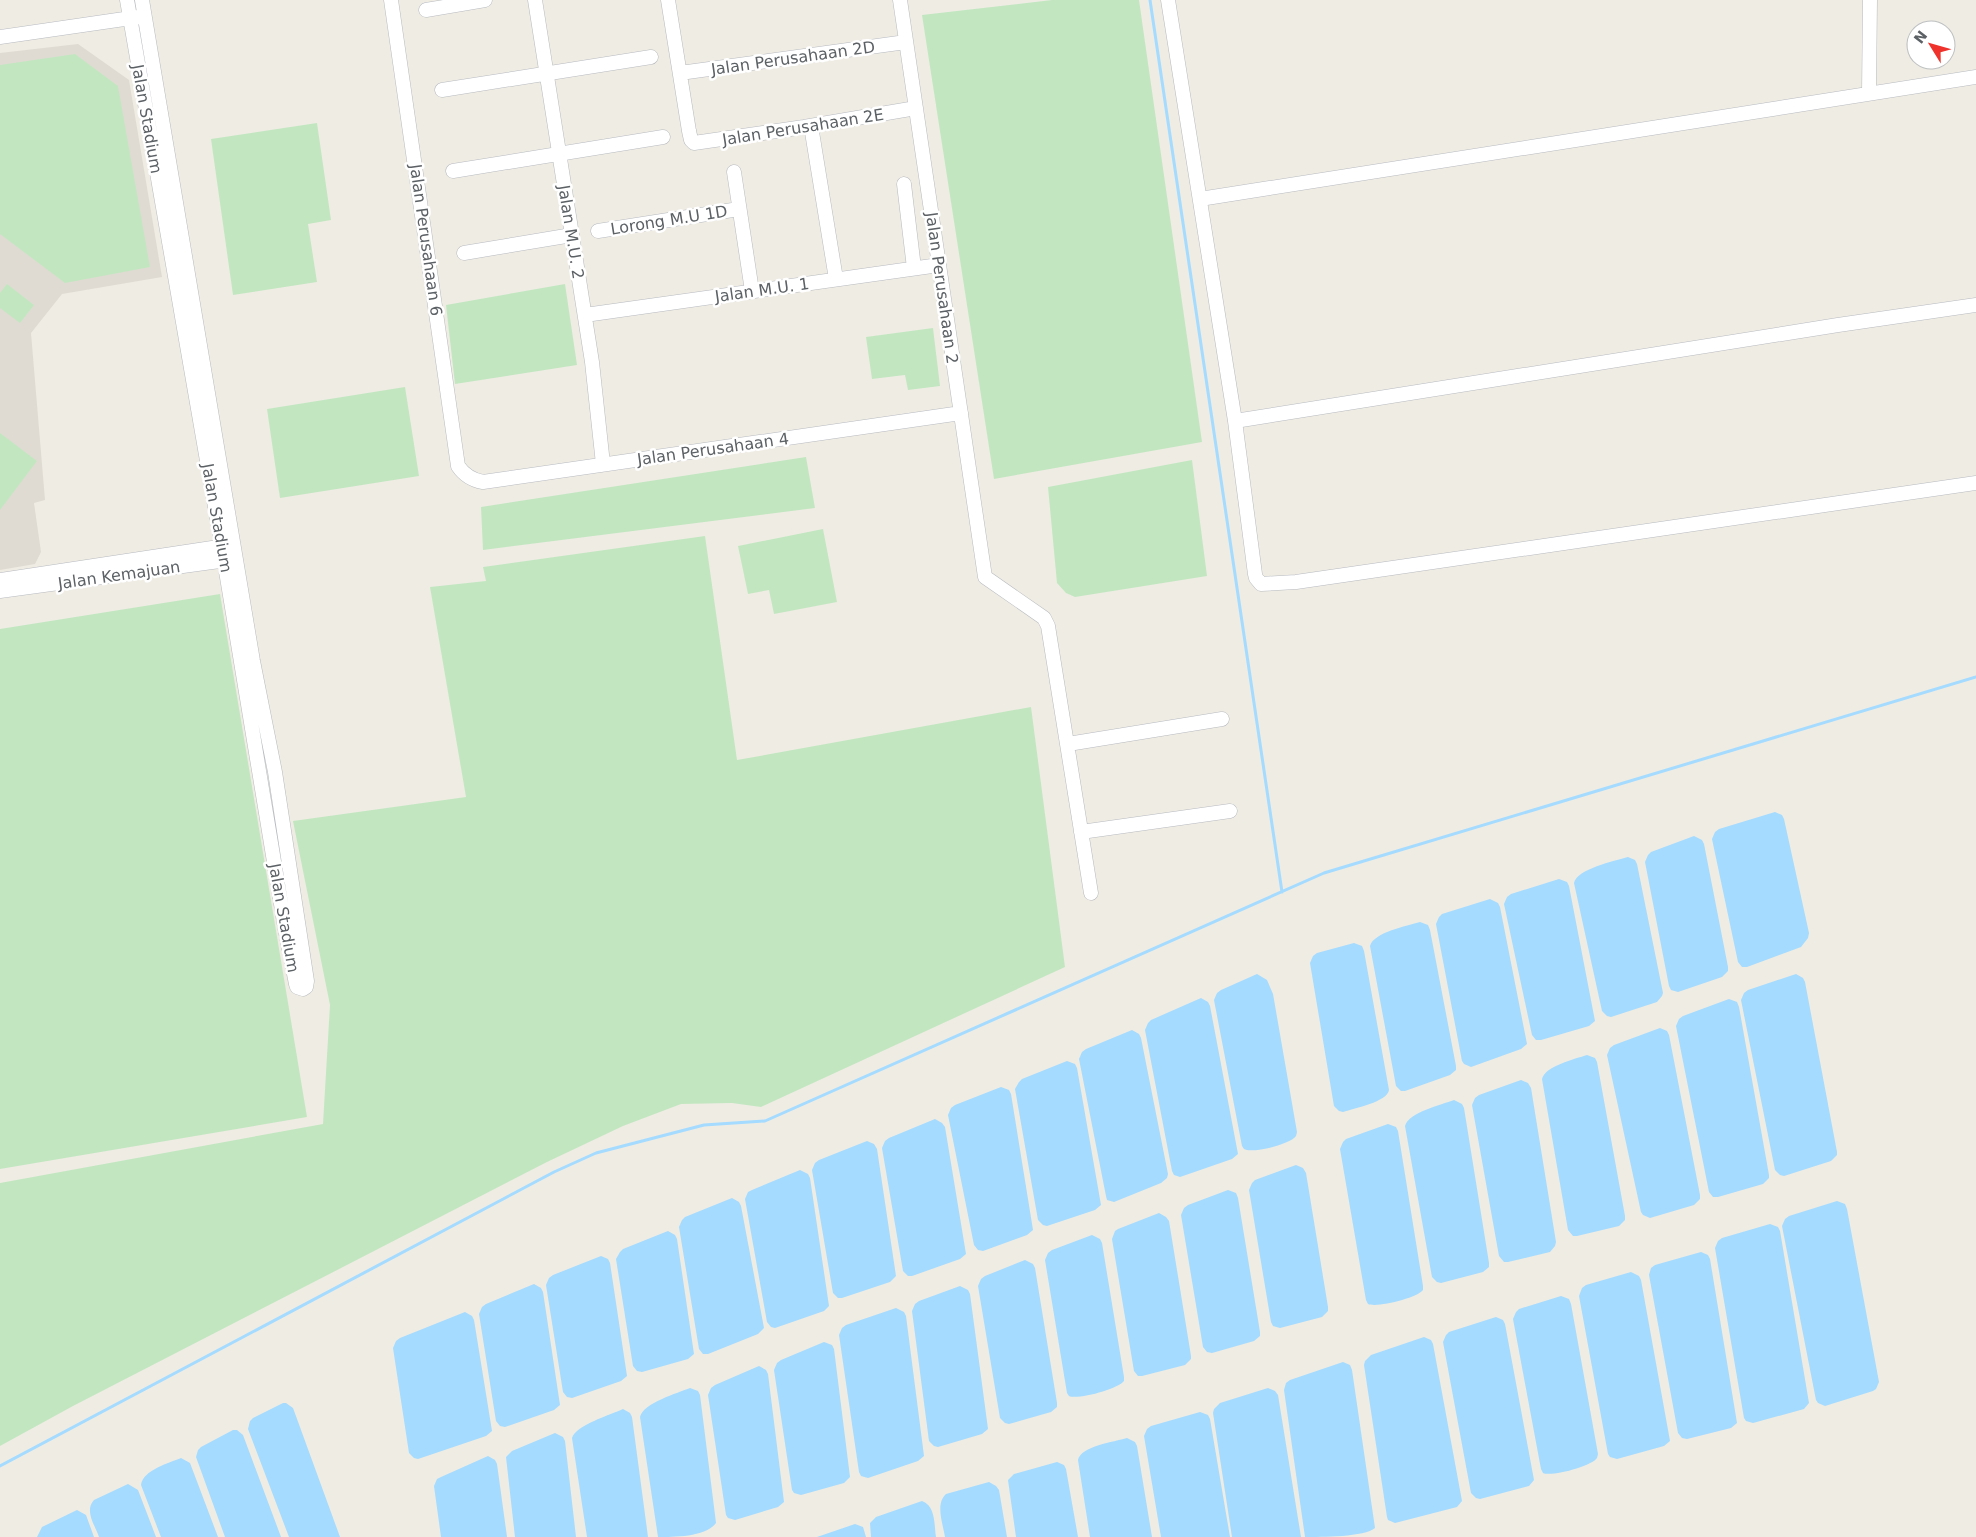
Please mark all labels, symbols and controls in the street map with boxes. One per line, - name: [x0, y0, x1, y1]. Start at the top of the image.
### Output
- north arrow: [1906, 20, 1956, 70]
- text: N: [1911, 28, 1931, 47]
- street label: Jalan Perusahaan 2D: [709, 37, 876, 79]
- street label: Jalan Stadium: [128, 62, 166, 175]
- street label: Jalan Perusahaan 2E: [720, 105, 885, 149]
- street label: Jalan Perusahaan 6: [406, 162, 446, 317]
- street label: Jalan M.U. 2: [554, 183, 588, 280]
- street label: Lorong M.U 1D: [609, 201, 729, 239]
- street label: Jalan Perusahaan 2: [922, 210, 962, 365]
- street label: Jalan M.U. 1: [713, 274, 810, 306]
- street label: Jalan Perusahaan 4: [635, 429, 790, 469]
- street label: Jalan Stadium: [198, 461, 236, 574]
- street label: Jalan Kemajuan: [56, 557, 181, 593]
- street label: Jalan Stadium: [265, 861, 303, 974]

